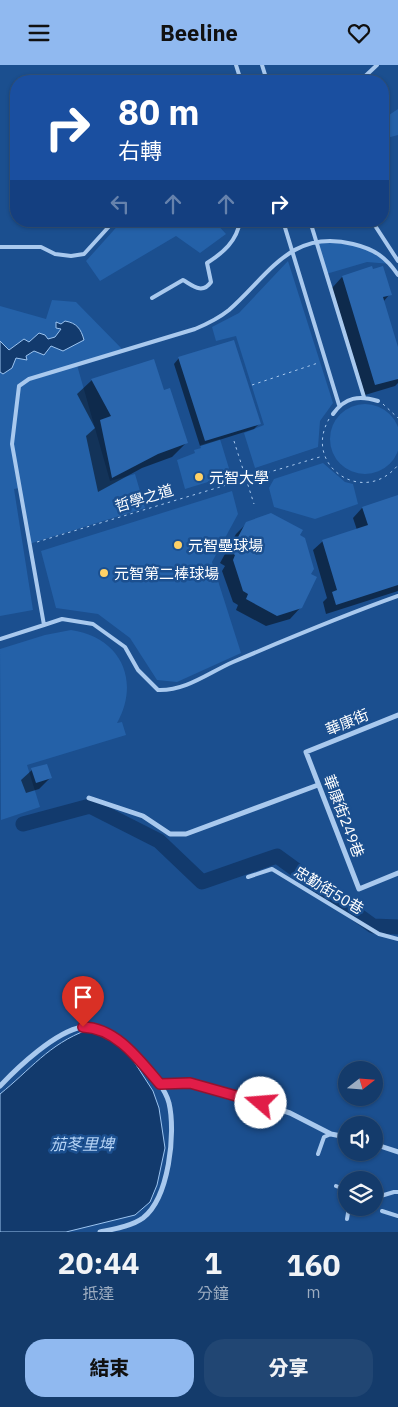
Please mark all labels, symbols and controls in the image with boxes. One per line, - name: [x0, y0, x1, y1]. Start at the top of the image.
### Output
- text: Beeline: [160, 18, 238, 47]
- icon: menu: [25, 19, 53, 47]
- icon: heart: [345, 19, 373, 47]
- text: 80 m: [118, 89, 200, 135]
- icon: right: [35, 95, 100, 160]
- text: 右轉: [118, 136, 162, 165]
- icon: left: [106, 190, 134, 218]
- icon: ahead: [159, 190, 187, 218]
- icon: ahead: [212, 190, 240, 218]
- icon: right: [265, 190, 293, 218]
- place label: 元智大學: [209, 468, 269, 487]
- marker: 元智大學: [193, 471, 205, 483]
- street label: 哲學之道: [113, 480, 175, 516]
- place label: 元智壘球場: [188, 536, 263, 555]
- marker: 元智壘球場: [172, 539, 184, 551]
- place label: 元智第二棒球場: [114, 564, 219, 583]
- marker: 元智第二棒球場: [98, 567, 110, 579]
- street label: 華康街: [323, 705, 371, 739]
- street label: 華康街249巷: [320, 772, 368, 860]
- street label: 忠勤街50巷: [291, 862, 367, 918]
- pin: [62, 976, 104, 1027]
- icon: arrive: [69, 983, 97, 1011]
- north arrow: [338, 1061, 382, 1106]
- map controls: [338, 1061, 383, 1216]
- position arrow: [234, 1076, 286, 1128]
- button: sound: [338, 1116, 383, 1161]
- water label: 茄苳里埤: [50, 1134, 116, 1154]
- button: layers: [338, 1171, 383, 1216]
- text: 20:44: [58, 1243, 139, 1282]
- text: 1: [204, 1243, 222, 1282]
- text: 160: [286, 1245, 340, 1284]
- text: m: [306, 1282, 320, 1302]
- text: 抵達: [82, 1283, 114, 1303]
- text: 分鐘: [197, 1283, 229, 1303]
- button: 結束: [25, 1339, 194, 1397]
- button: 分享: [204, 1339, 373, 1397]

